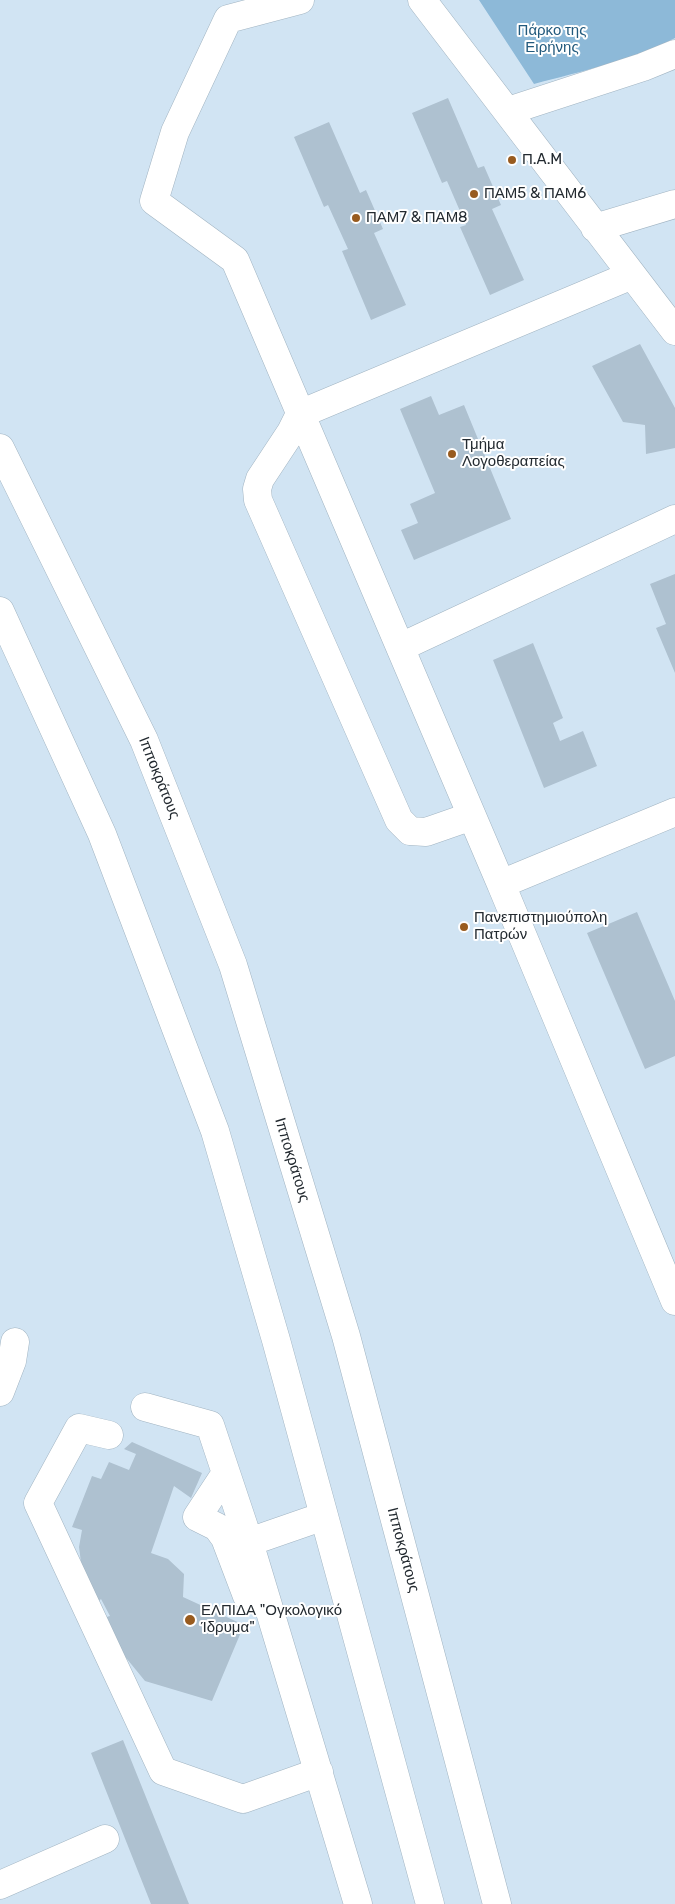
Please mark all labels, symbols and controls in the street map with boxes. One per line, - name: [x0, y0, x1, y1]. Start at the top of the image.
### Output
- park label: Πάρκο της Ειρήνης: [518, 22, 586, 57]
- place label: Π.A.M: [522, 151, 562, 169]
- marker: Π.A.M: [506, 154, 518, 166]
- place label: ΠΑΜ5 & ΠΑΜ6: [484, 185, 586, 203]
- marker: ΠΑΜ5 & ΠΑΜ6: [468, 188, 480, 200]
- place label: ΠΑΜ7 & ΠΑΜ8: [366, 209, 468, 227]
- marker: ΠΑΜ7 & ΠΑΜ8: [350, 212, 362, 224]
- place label: Τμήμα Λογοθεραπείας: [462, 436, 565, 471]
- marker: Τμήμα Λογοθεραπείας: [446, 448, 458, 460]
- street label: Ιπποκράτους: [134, 734, 184, 822]
- place label: Πανεπιστημιούπολη Πατρών: [474, 909, 607, 944]
- marker: Πανεπιστημιούπολη Πατρών: [458, 921, 470, 933]
- street label: Ιπποκράτους: [271, 1116, 313, 1204]
- street label: Ιπποκράτους: [383, 1506, 423, 1594]
- place label: ΕΛΠΙΔΑ "Ογκολογικό Ίδρυμα": [201, 1602, 342, 1637]
- marker: ΕΛΠΙΔΑ "Ογκολογικό Ίδρυμα": [183, 1613, 197, 1627]

